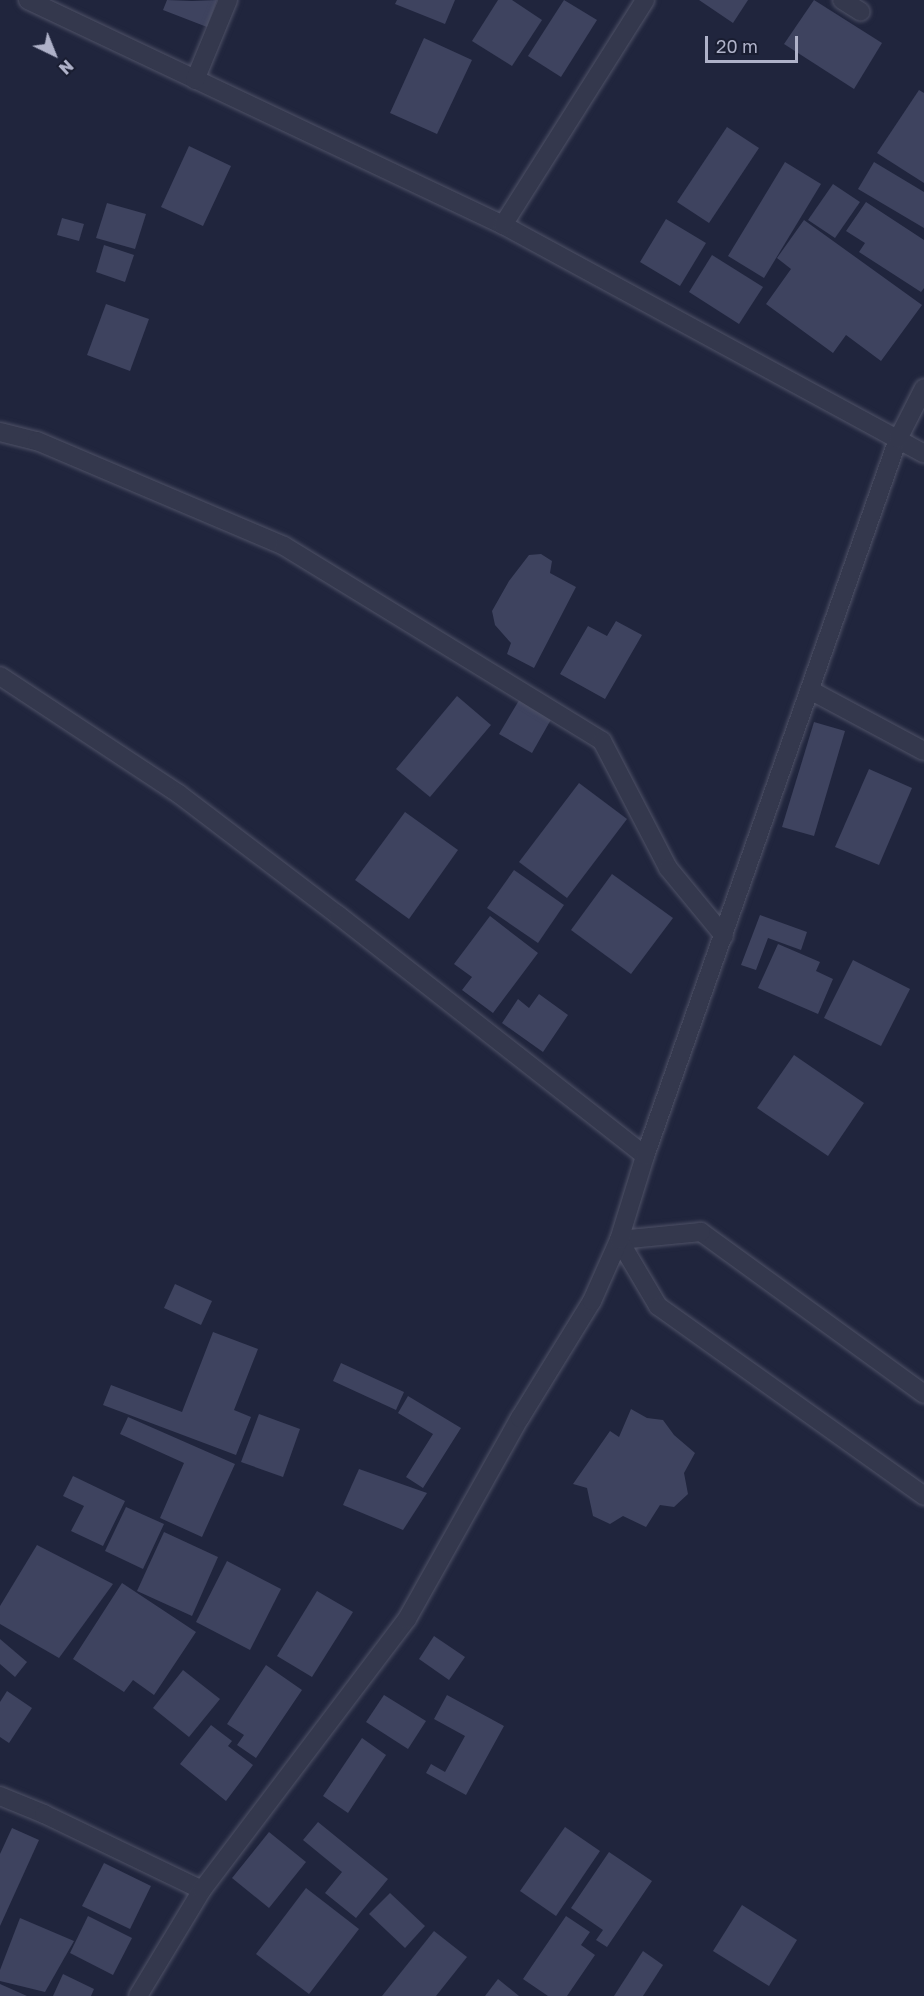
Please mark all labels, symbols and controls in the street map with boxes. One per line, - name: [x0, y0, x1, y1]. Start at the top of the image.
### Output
- north arrow: [24, 24, 84, 84]
- scale bar: [708, 24, 801, 62]
- text: 20 m: [716, 35, 758, 57]
- text: N: [55, 56, 78, 79]

